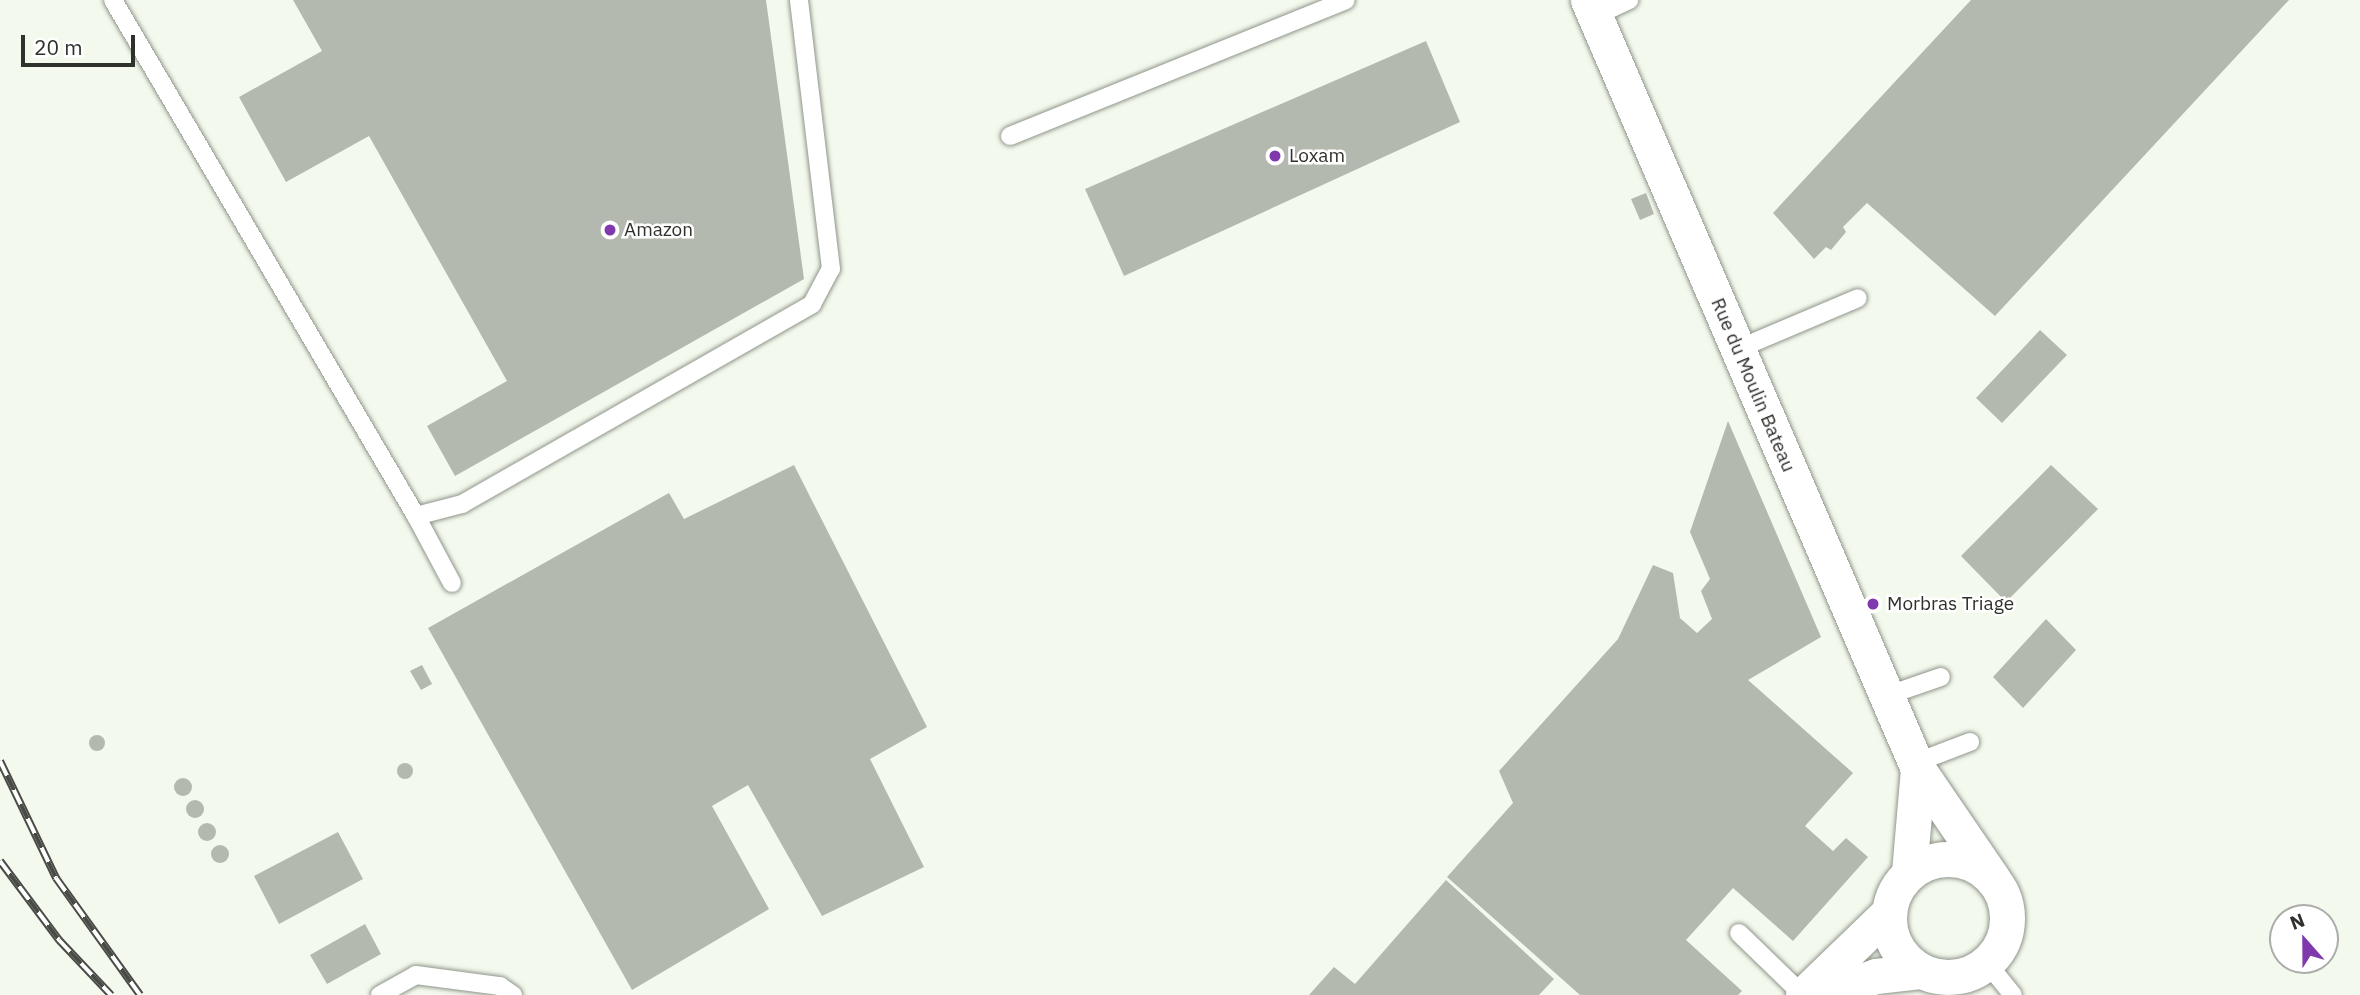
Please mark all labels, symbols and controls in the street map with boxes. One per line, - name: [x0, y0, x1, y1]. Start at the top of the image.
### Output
- scale bar: [24, 21, 138, 65]
- text: 20 m: [34, 33, 83, 61]
- place label: Loxam: [1289, 145, 1345, 167]
- marker: Loxam: [1267, 148, 1283, 164]
- place label: Amazon: [624, 219, 693, 241]
- marker: Amazon: [602, 222, 618, 238]
- street label: Rue du Moulin Bateau: [1706, 295, 1800, 475]
- place label: Morbras Triage: [1887, 593, 2014, 615]
- marker: Morbras Triage: [1865, 596, 1881, 612]
- north arrow: [2269, 904, 2339, 974]
- text: N: [2286, 908, 2308, 935]

